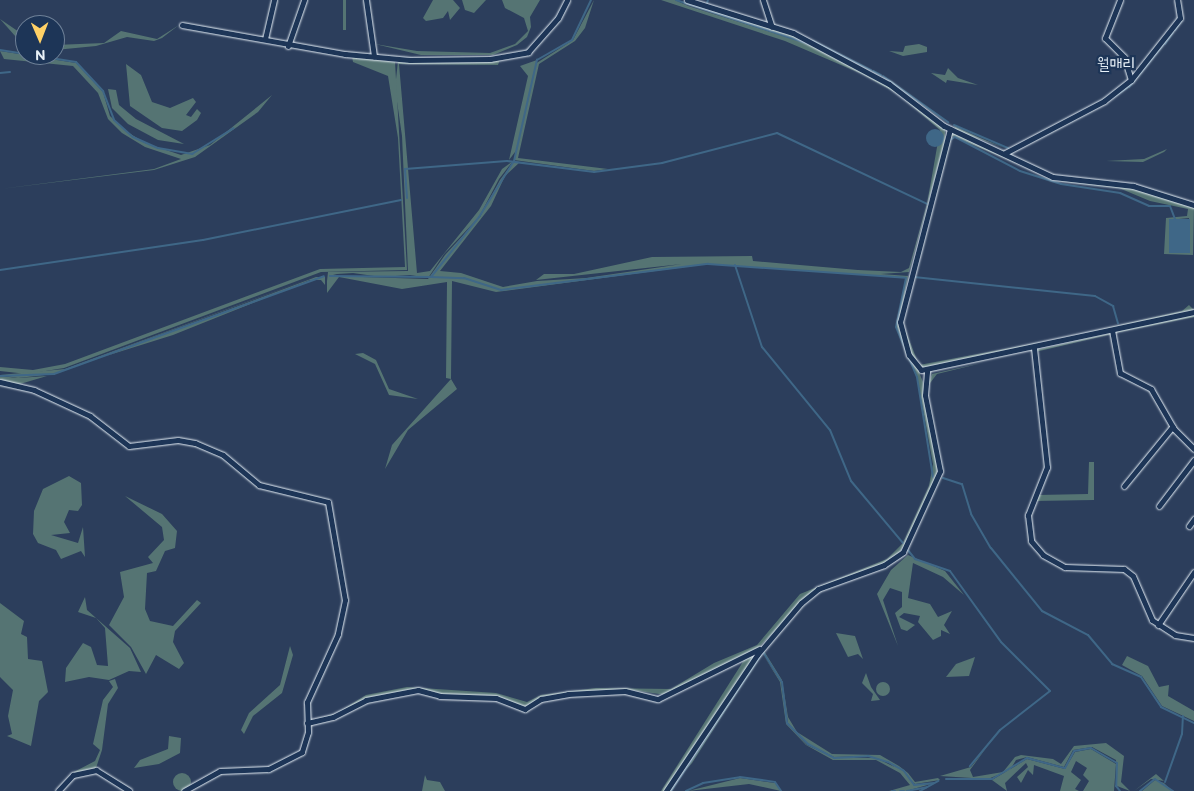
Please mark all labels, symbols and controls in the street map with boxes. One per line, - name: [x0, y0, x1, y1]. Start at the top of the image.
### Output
- north arrow: [15, 15, 65, 65]
- text: N: [35, 46, 46, 63]
- district label: 월매리: [1097, 55, 1135, 75]

